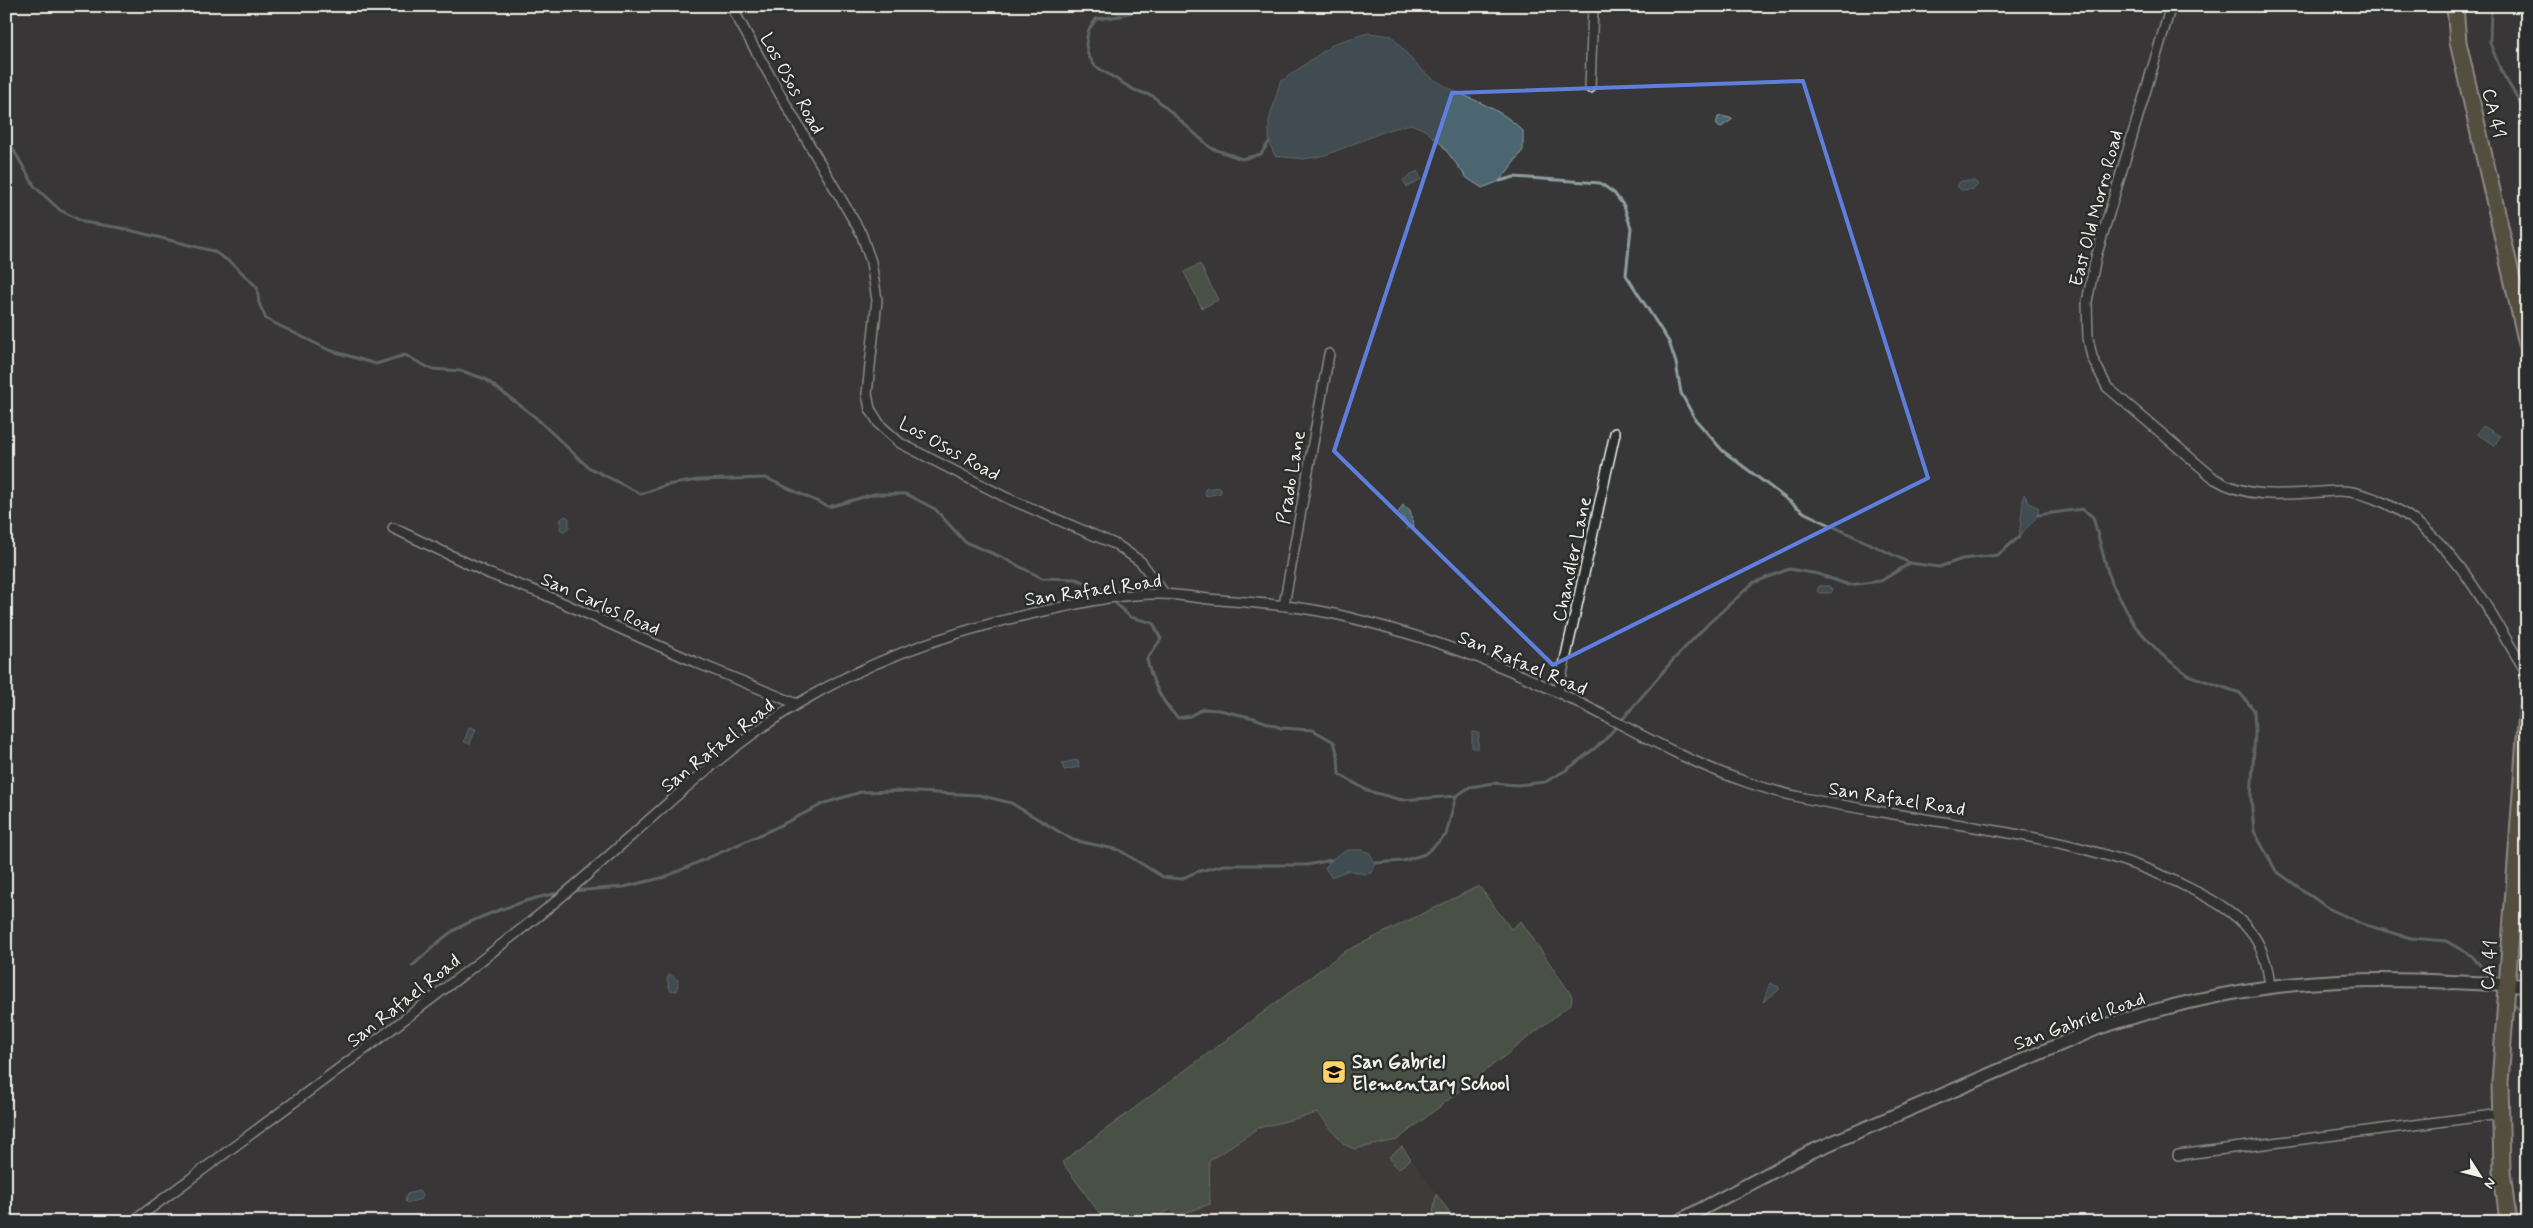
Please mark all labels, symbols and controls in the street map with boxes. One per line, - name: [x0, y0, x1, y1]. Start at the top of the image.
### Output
- street label: Los Osos Road: [754, 29, 830, 139]
- street label: CA 41: [2476, 86, 2511, 141]
- street label: East Old Morro Road: [2064, 127, 2129, 289]
- street label: Los Osos Road: [894, 411, 1004, 487]
- street label: Prado Lane: [1271, 428, 1312, 526]
- street label: Chandler Lane: [1547, 494, 1598, 624]
- street label: San Carlos Road: [537, 567, 664, 642]
- street label: San Rafael Road: [1023, 568, 1163, 612]
- street label: San Rafael Road: [1454, 625, 1591, 702]
- street label: San Rafael Road: [656, 694, 780, 799]
- street label: San Rafael Road: [1827, 776, 1967, 823]
- street label: CA 41: [2475, 939, 2504, 991]
- street label: San Rafael Road: [342, 949, 466, 1054]
- street label: San Gabriel Road: [2010, 986, 2149, 1057]
- place label: San Gabriel Elementary School: [1352, 1050, 1510, 1097]
- school or university icon: San Gabriel Elementary School: [1321, 1059, 1347, 1085]
- north arrow: [2456, 1150, 2506, 1200]
- text: N: [2480, 1174, 2500, 1192]

